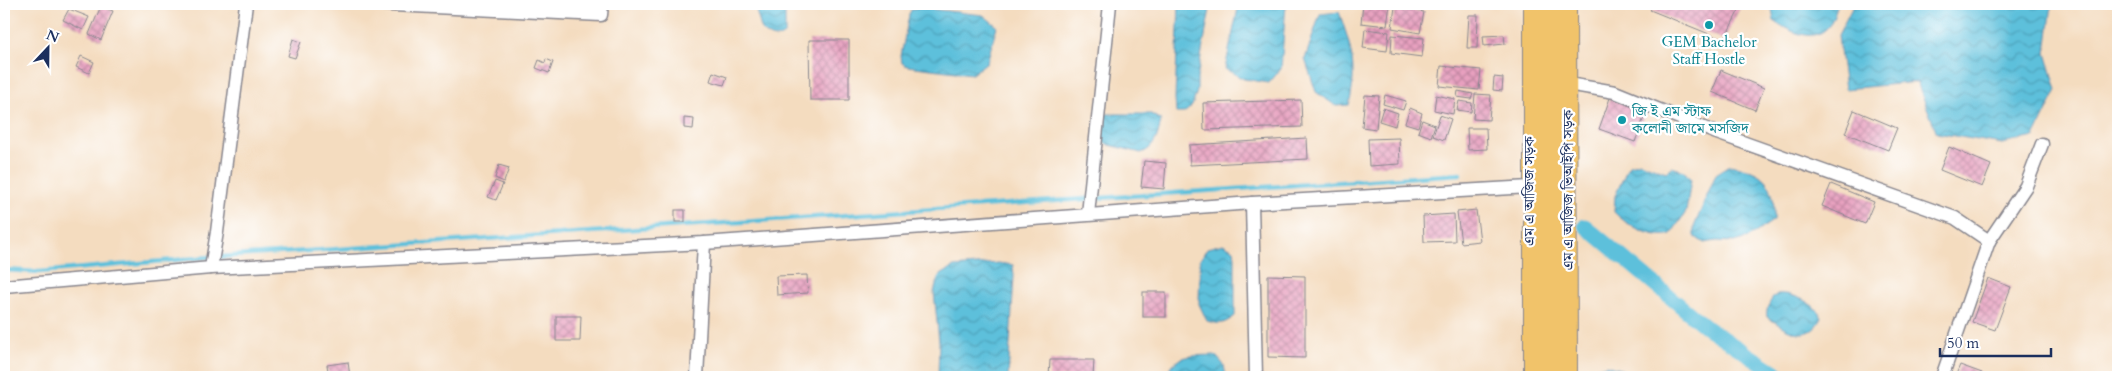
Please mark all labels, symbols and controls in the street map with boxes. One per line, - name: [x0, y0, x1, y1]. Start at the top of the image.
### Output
- marker: GEM Bachelor Staff Hostle: [1703, 19, 1715, 31]
- north arrow: [22, 22, 72, 72]
- text: N: [43, 25, 62, 47]
- place label: GEM Bachelor Staff Hostle: [1661, 32, 1757, 69]
- place label: জি ই এম স্টাফ কলোনী জামে মসজিদ: [1631, 101, 1750, 138]
- street label: এম এ আজিজ ভিআইপি সড়ক: [1558, 109, 1578, 270]
- marker: জি ই এম স্টাফ কলোনী জামে মসজিদ: [1616, 114, 1628, 126]
- street label: এম এ আজিজ সড়ক: [1519, 136, 1539, 246]
- scale bar: [1940, 326, 2051, 358]
- text: 50 m: [1947, 333, 1979, 353]

